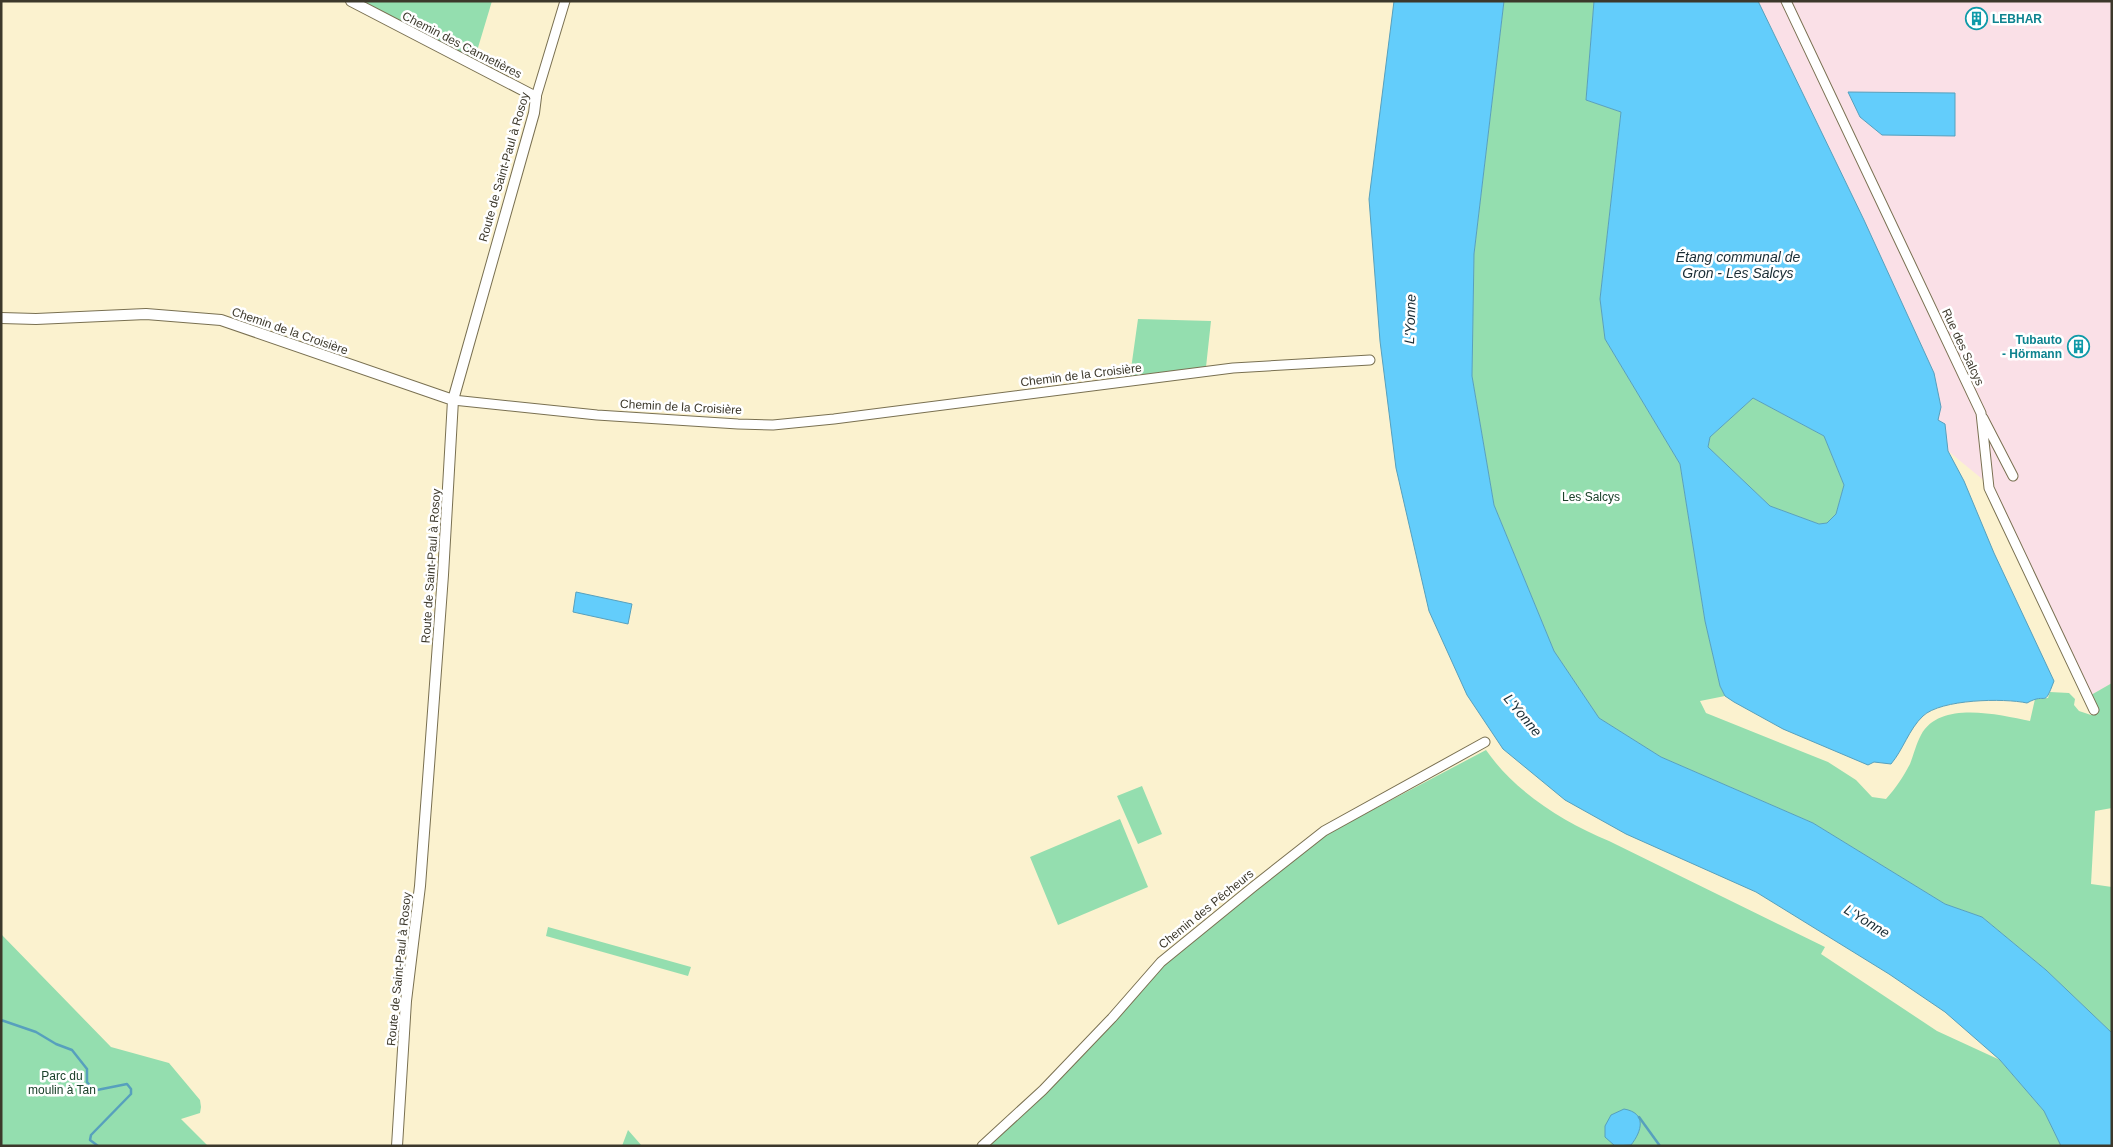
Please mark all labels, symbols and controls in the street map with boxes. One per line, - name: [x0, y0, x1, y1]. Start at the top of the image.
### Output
- building icon: LEBHAR: [1964, 7, 1988, 31]
- street label: Chemin des Cannetières: [400, 9, 524, 81]
- place label: LEBHAR: [1992, 12, 2042, 26]
- street label: Route de Saint-Paul à Rosoy: [476, 91, 532, 243]
- water label: Étang communal de Gron - Les Salcys: [1676, 249, 1800, 281]
- water label: L'Yonne: [1401, 293, 1419, 344]
- street label: Chemin de la Croisière: [230, 305, 350, 358]
- street label: Rue des Salcys: [1939, 306, 1987, 388]
- place label: Tubauto - Hörmann: [2002, 333, 2062, 361]
- building icon: Tubauto - Hörmann: [2066, 335, 2090, 359]
- street label: Chemin de la Croisière: [1020, 361, 1143, 389]
- street label: Chemin de la Croisière: [620, 397, 743, 417]
- street label: Route de Saint-Paul à Rosoy: [419, 488, 443, 644]
- park label: Les Salcys: [1562, 490, 1620, 504]
- water label: L'Yonne: [1501, 691, 1545, 740]
- street label: Chemin des Pêcheurs: [1156, 866, 1256, 952]
- street label: Route de Saint-Paul à Rosoy: [384, 891, 414, 1047]
- water label: L'Yonne: [1841, 901, 1893, 941]
- park label: Parc du moulin à Tan: [28, 1069, 96, 1097]

